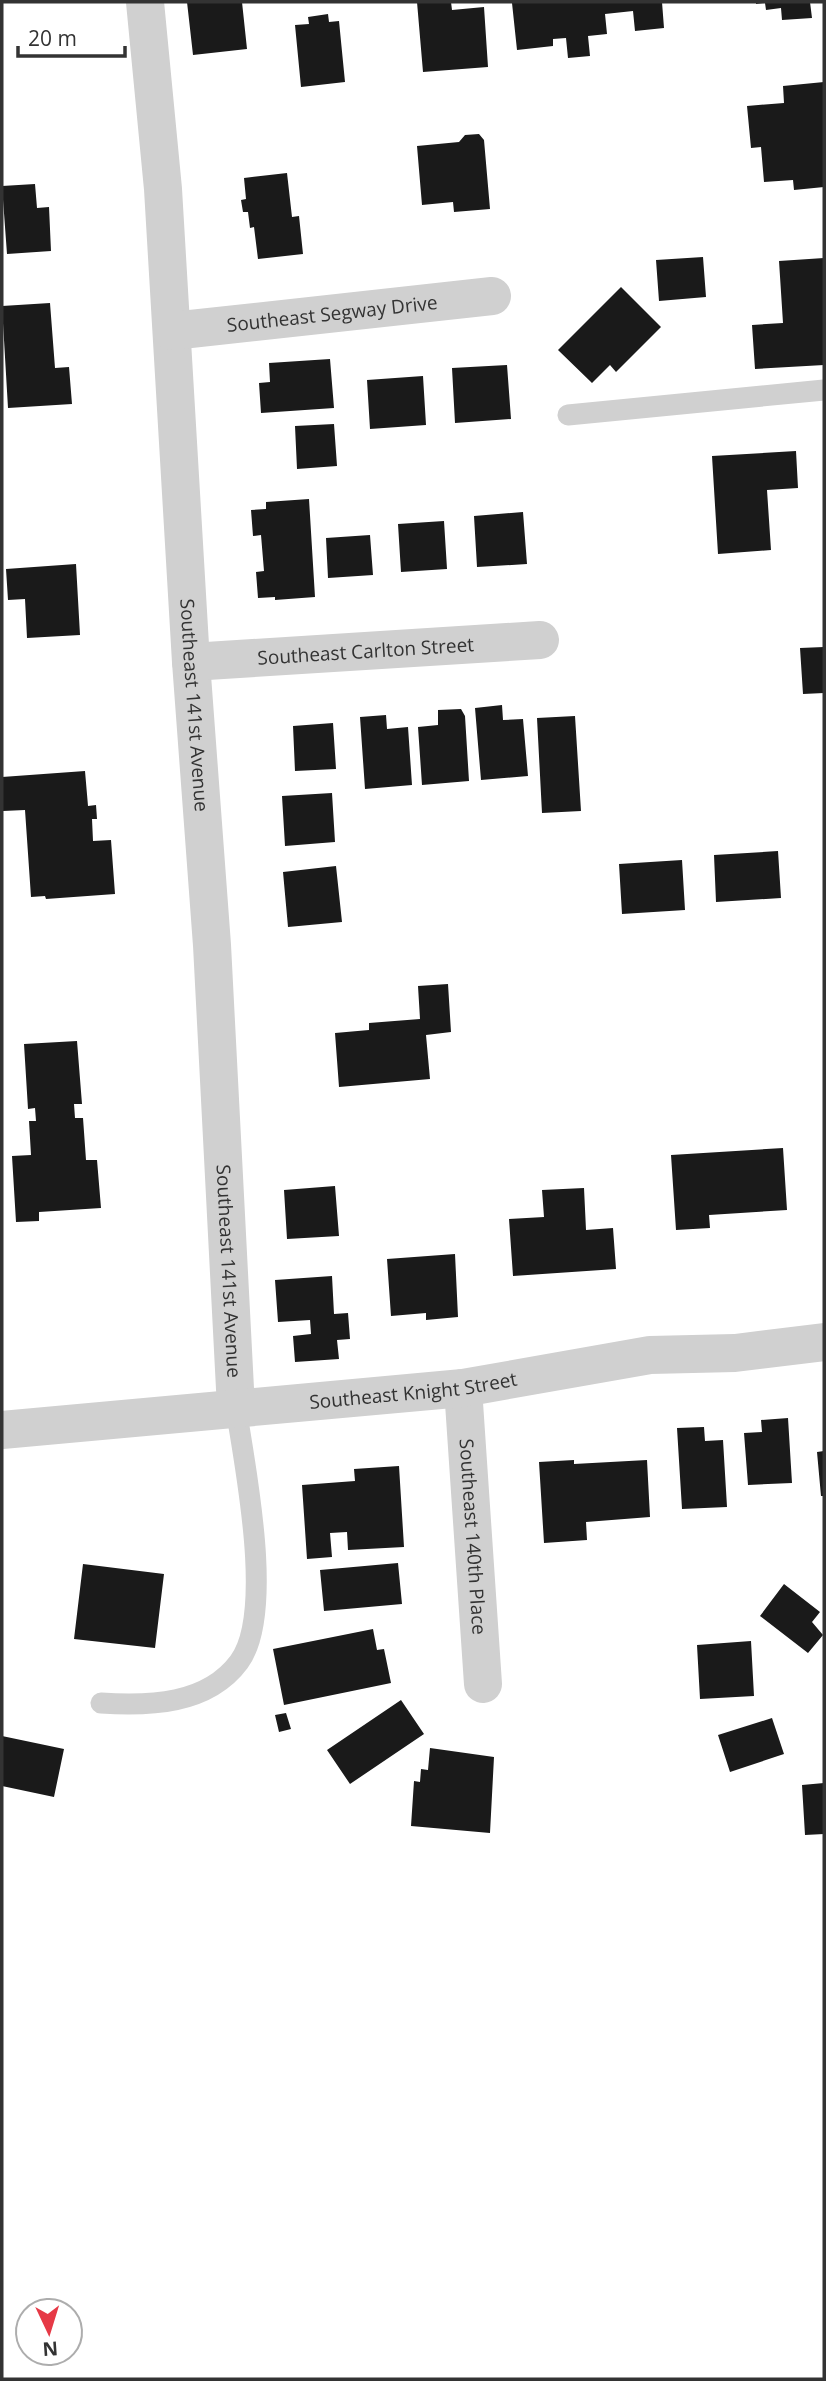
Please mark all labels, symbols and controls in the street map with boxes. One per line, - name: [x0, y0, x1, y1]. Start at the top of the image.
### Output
- scale bar: [18, 14, 124, 58]
- text: 20 m: [28, 24, 77, 52]
- street label: Southeast Segway Drive: [225, 289, 439, 338]
- street label: Southeast 141st Avenue: [174, 598, 215, 813]
- street label: Southeast Carlton Street: [257, 631, 475, 671]
- street label: Southeast 141st Avenue: [210, 1164, 247, 1378]
- street label: Southeast Knight Street: [308, 1366, 519, 1415]
- street label: Southeast 140th Place: [453, 1438, 493, 1636]
- north arrow: [14, 2297, 84, 2367]
- text: N: [42, 2335, 59, 2362]

